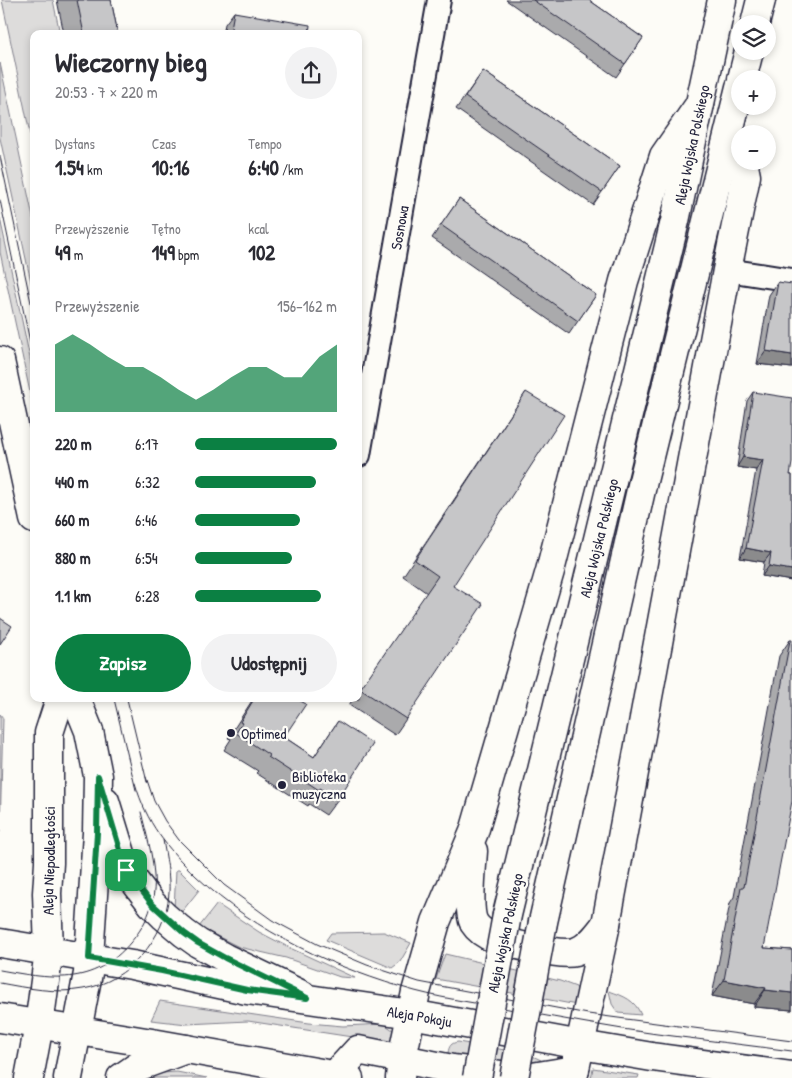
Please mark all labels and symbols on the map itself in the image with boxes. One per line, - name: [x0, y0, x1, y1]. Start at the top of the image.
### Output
- street label: Aleja Wojska Polskiego: [668, 83, 714, 206]
- street label: Sosnowa: [385, 204, 413, 251]
- street label: Aleja Wojska Polskiego: [574, 476, 623, 600]
- place label: Optimed: [241, 723, 286, 744]
- marker: Optimed: [225, 727, 237, 739]
- place label: Biblioteka muzyczna: [292, 766, 346, 804]
- marker: Biblioteka muzyczna: [276, 779, 288, 791]
- street label: Aleja Niepodległości: [36, 806, 60, 916]
- pin: [105, 849, 147, 891]
- street label: Aleja Wojska Polskiego: [482, 871, 528, 995]
- street label: Aleja Pokoju: [386, 1000, 454, 1032]

